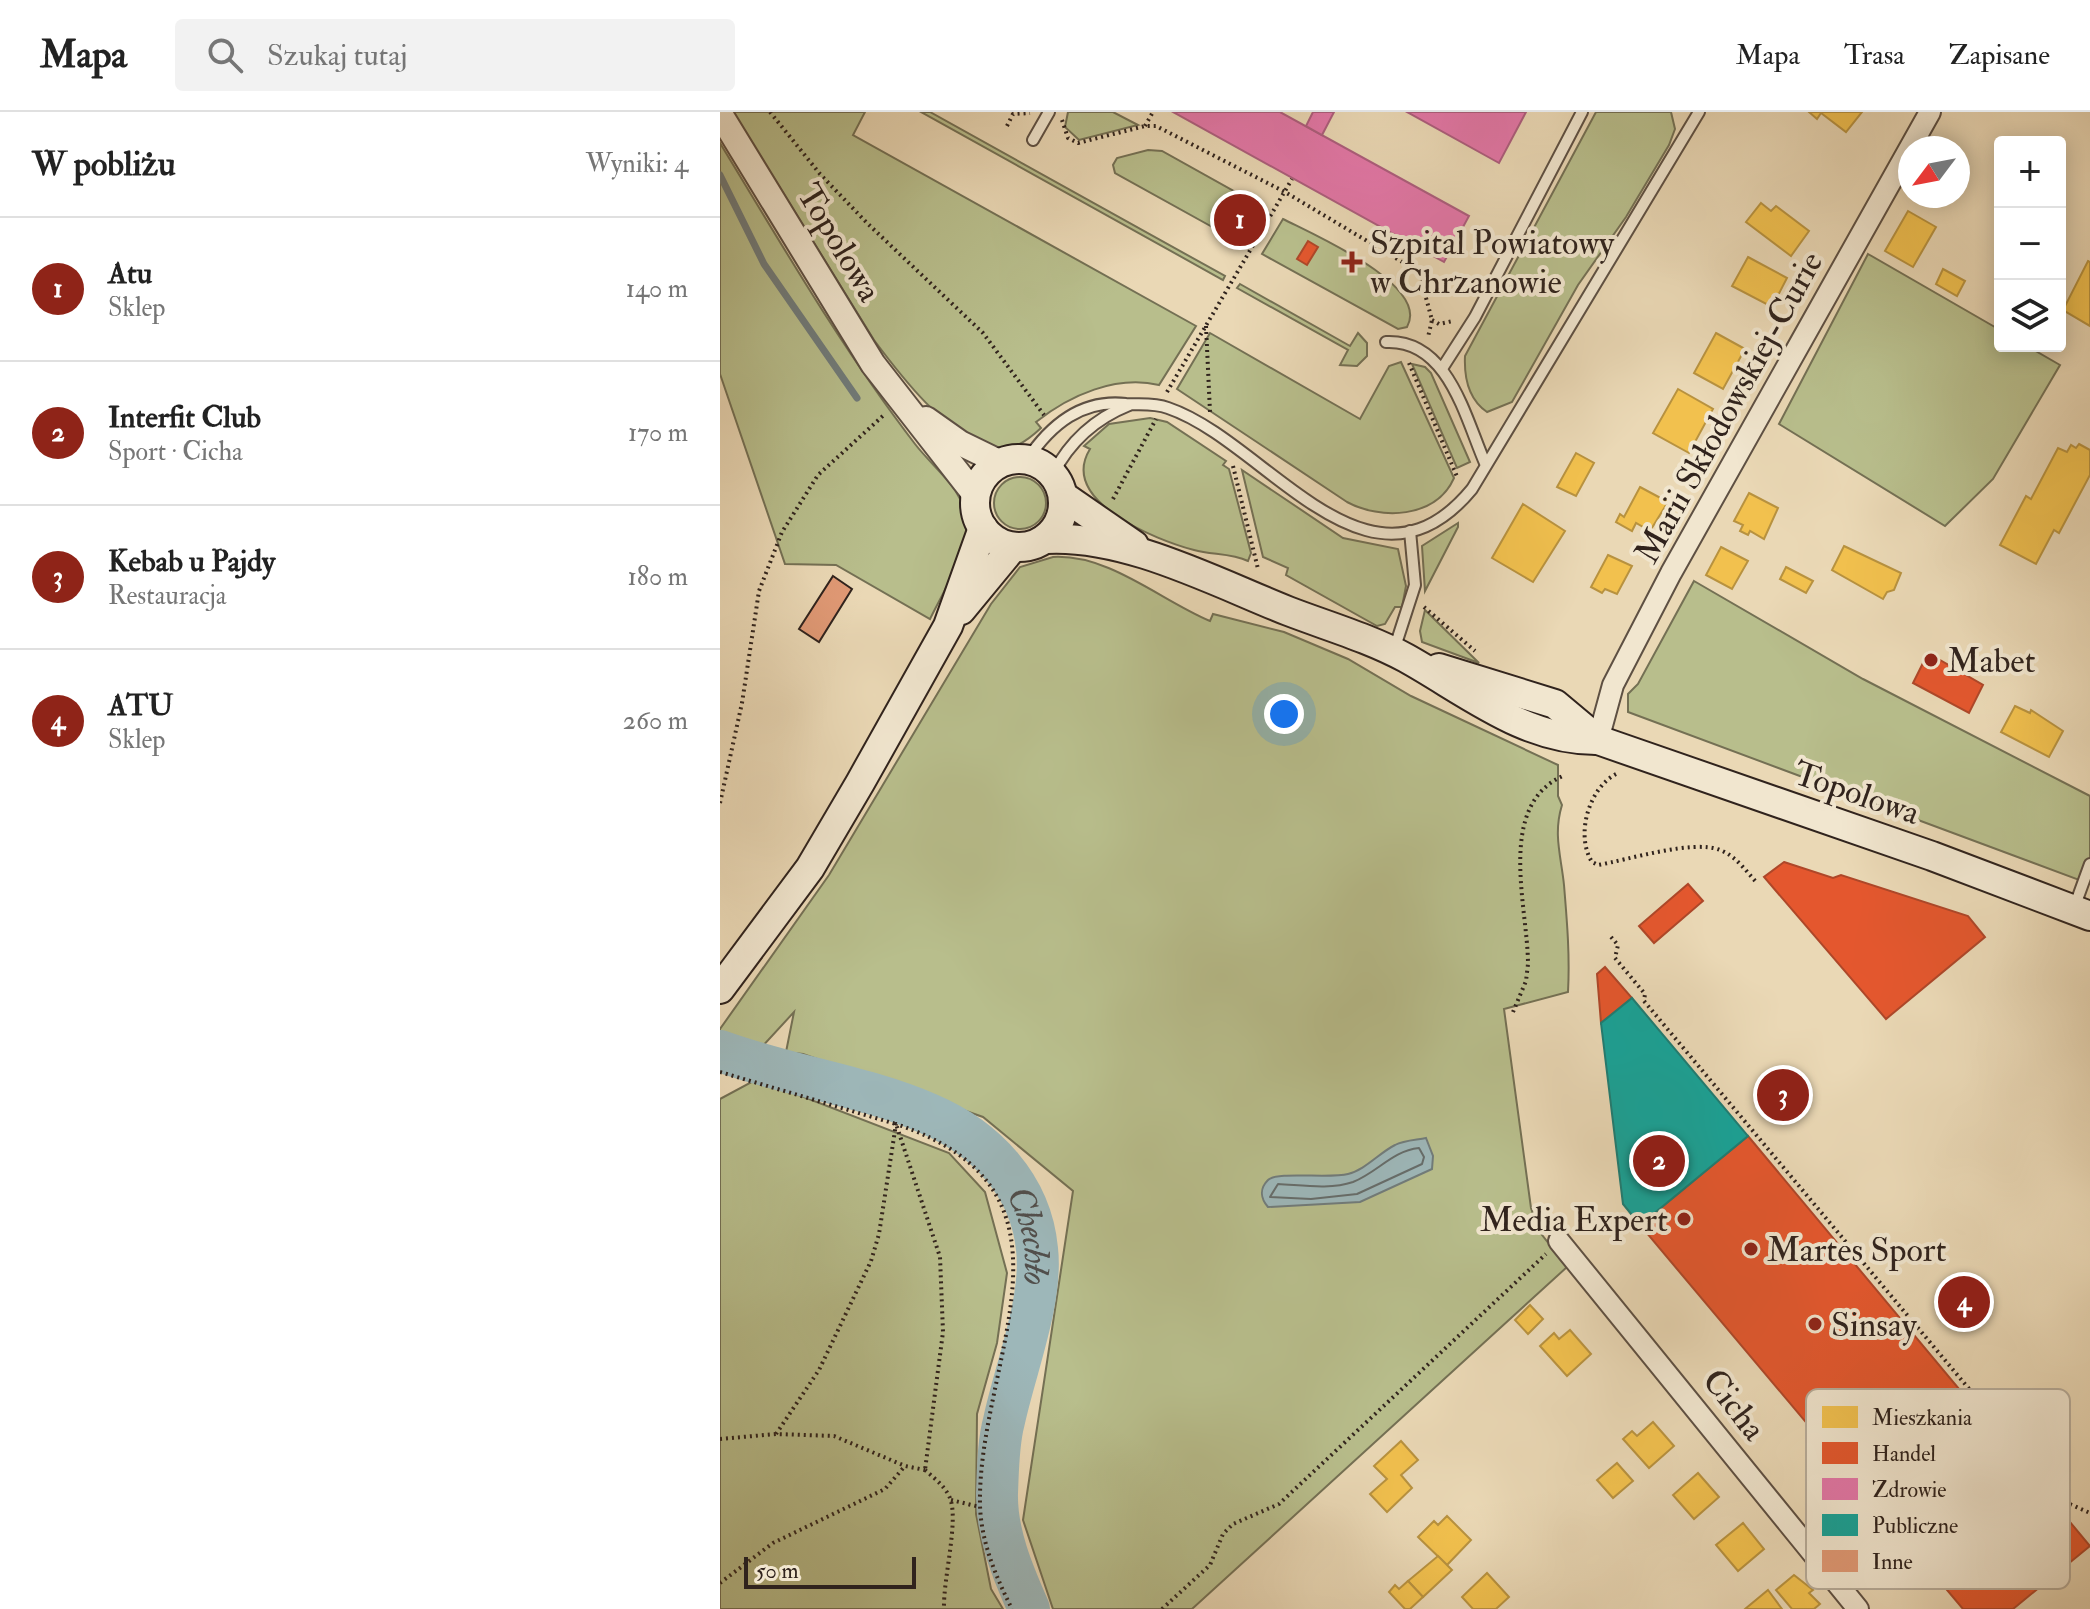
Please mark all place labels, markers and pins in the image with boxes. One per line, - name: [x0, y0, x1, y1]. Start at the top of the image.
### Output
- pin: 1: [1214, 190, 1266, 250]
- place label: Szpital Powiatowy w Chrzanowie: [1370, 222, 1615, 304]
- marker: Szpital Powiatowy w Chrzanowie: [1341, 251, 1363, 273]
- place label: Mabet: [1947, 640, 2036, 683]
- marker: Mabet: [1922, 651, 1940, 669]
- pin: 3: [1757, 1065, 1809, 1125]
- pin: 2: [1633, 1131, 1685, 1191]
- place label: Media Expert: [1480, 1199, 1668, 1242]
- marker: Media Expert: [1675, 1210, 1693, 1228]
- place label: Martes Sport: [1767, 1229, 1947, 1272]
- marker: Martes Sport: [1742, 1240, 1760, 1258]
- pin: 4: [1938, 1272, 1990, 1332]
- place label: Sinsay: [1831, 1304, 1918, 1347]
- marker: Sinsay: [1806, 1315, 1824, 1333]

